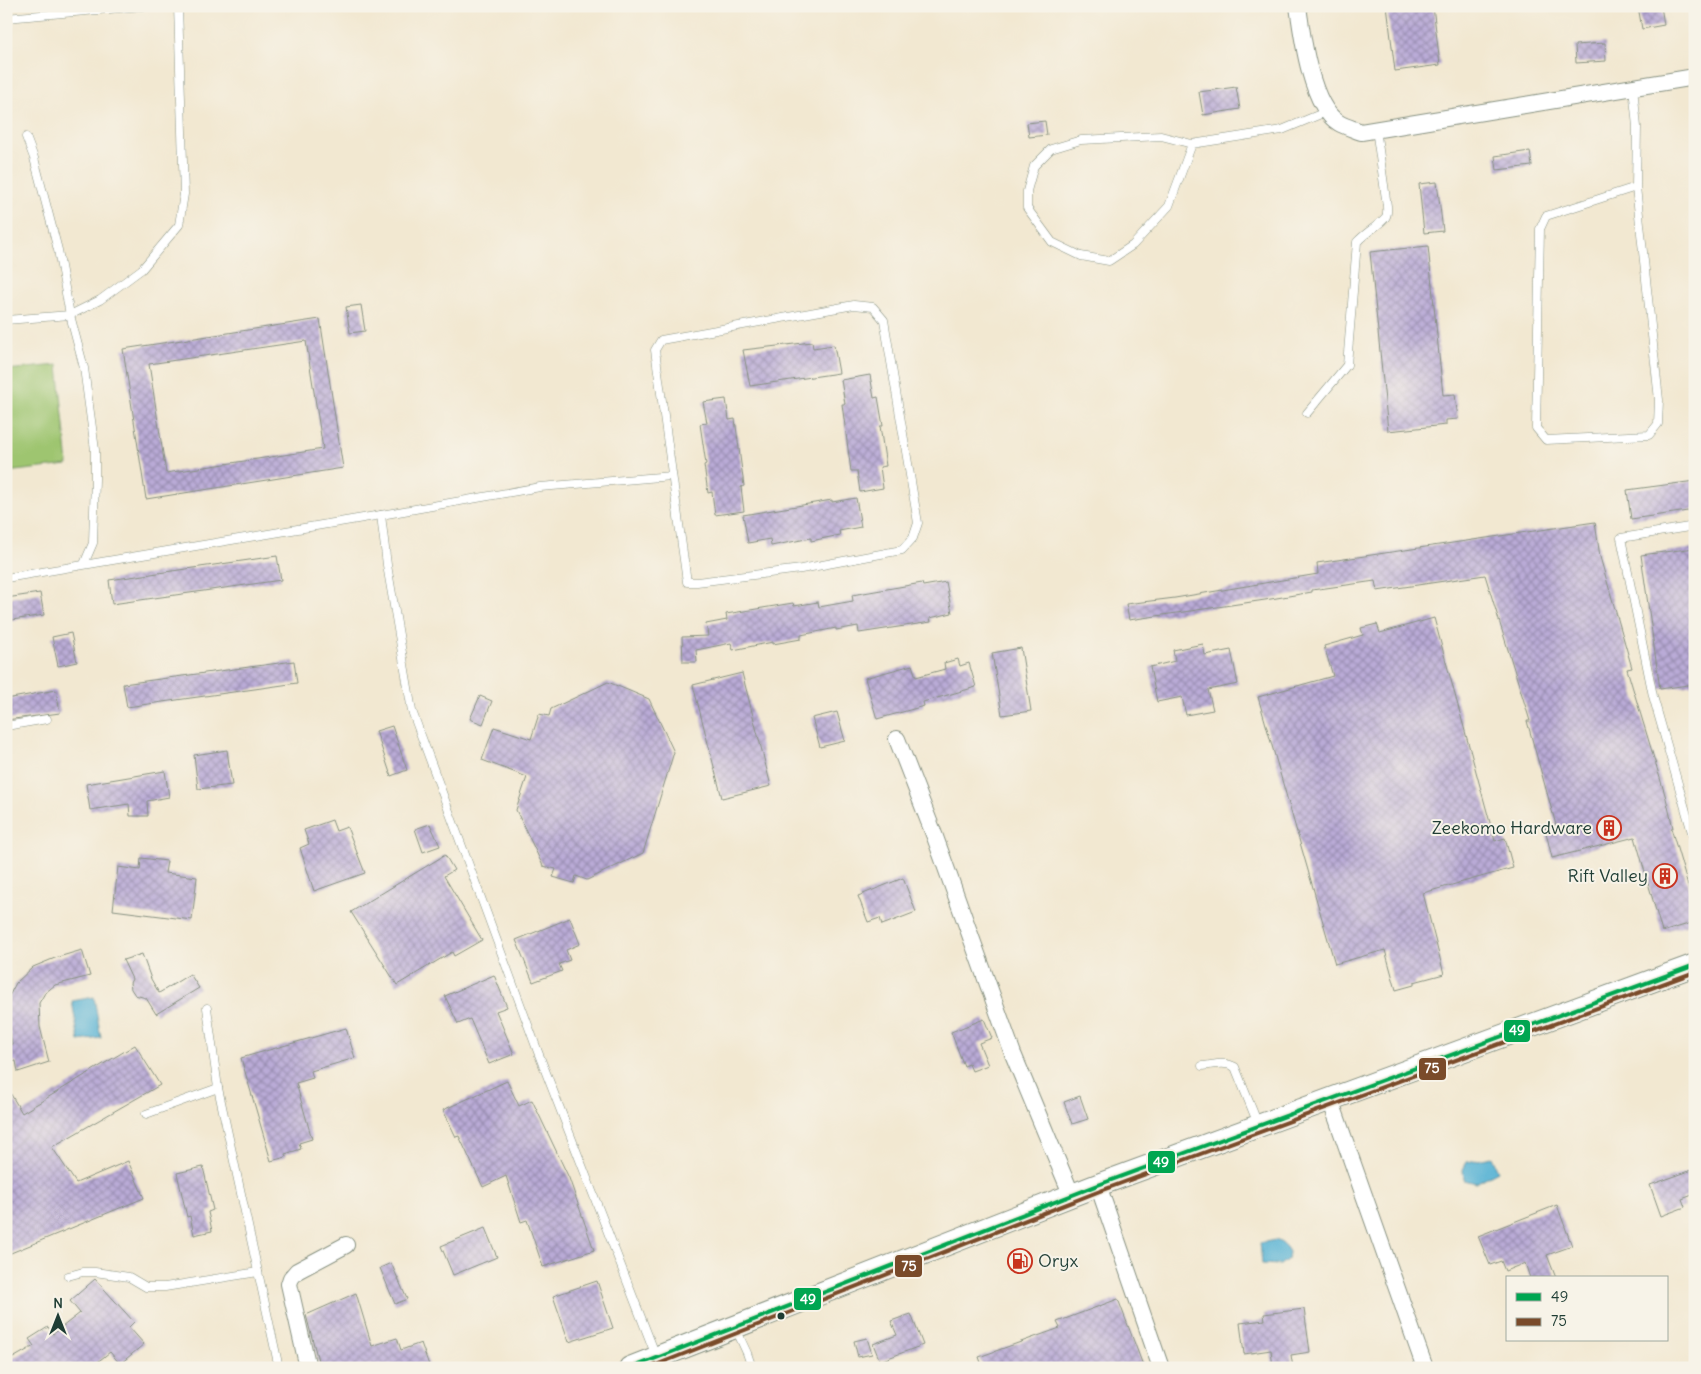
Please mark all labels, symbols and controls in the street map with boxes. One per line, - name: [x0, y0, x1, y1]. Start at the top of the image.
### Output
- building icon: Zeekomo Hardware: [1596, 815, 1622, 841]
- place label: Zeekomo Hardware: [1432, 816, 1592, 839]
- building icon: Rift Valley: [1652, 863, 1678, 889]
- place label: Rift Valley: [1568, 864, 1648, 887]
- line badge: 49: [1503, 1019, 1531, 1043]
- text: 49: [1509, 1021, 1525, 1039]
- line badge: 75: [1418, 1057, 1447, 1081]
- text: 75: [1425, 1059, 1439, 1077]
- line badge: 49: [1147, 1150, 1176, 1174]
- text: 49: [1153, 1153, 1169, 1171]
- fuel station icon: Oryx: [1007, 1248, 1033, 1274]
- place label: Oryx: [1038, 1249, 1078, 1272]
- line badge: 75: [894, 1254, 923, 1278]
- text: 75: [902, 1257, 916, 1275]
- legend: [1506, 1276, 1668, 1342]
- line badge: 49: [793, 1287, 822, 1311]
- text: 49: [1551, 1287, 1568, 1306]
- text: 49: [800, 1290, 816, 1308]
- north arrow: [32, 1292, 82, 1342]
- text: N: [53, 1294, 63, 1312]
- unlabelled marker: [776, 1311, 786, 1321]
- text: 75: [1551, 1311, 1567, 1330]

